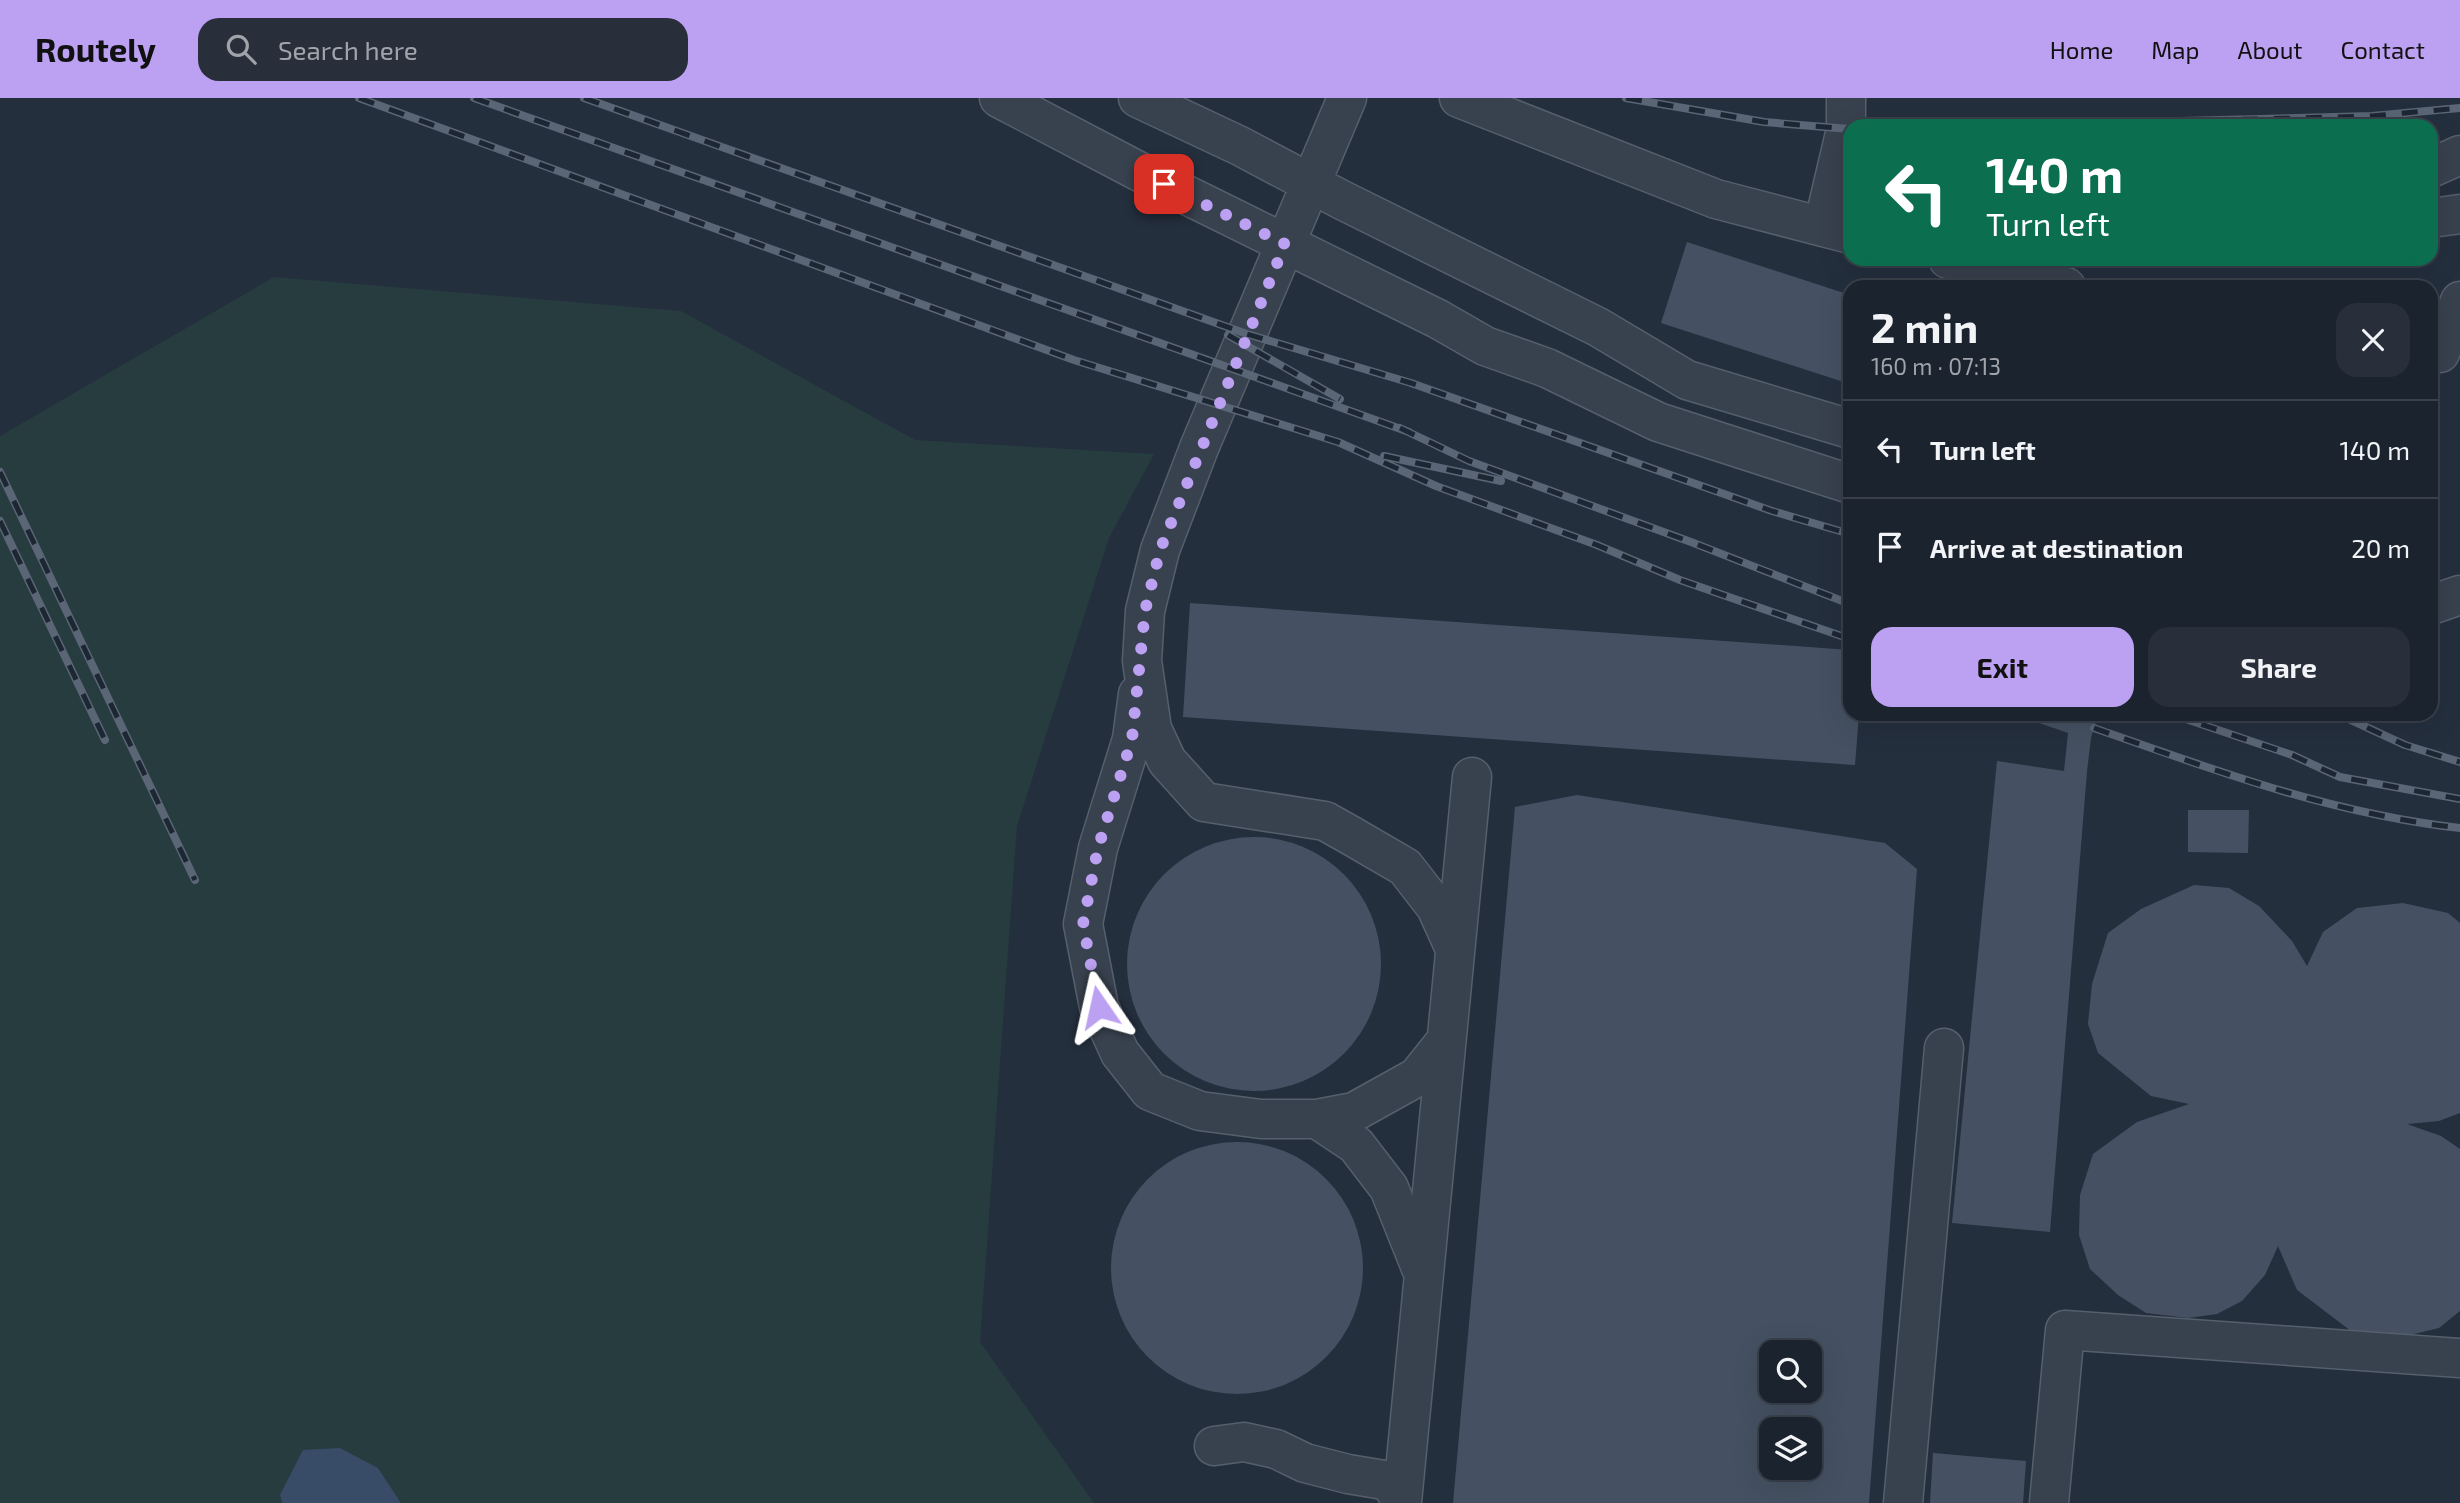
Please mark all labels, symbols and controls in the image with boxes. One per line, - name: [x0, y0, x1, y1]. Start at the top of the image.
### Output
- search box: [198, 18, 688, 81]
- text: Routely: [35, 29, 156, 69]
- icon: search: [222, 30, 260, 68]
- text: Search here: [278, 34, 418, 65]
- text: Home: [2050, 35, 2113, 64]
- text: Map: [2151, 35, 2199, 64]
- text: About: [2237, 35, 2303, 64]
- text: Contact: [2341, 35, 2425, 64]
- text: 140 m: [1986, 144, 2123, 203]
- icon: left: [1871, 147, 1962, 238]
- pin: [1134, 154, 1194, 214]
- icon: arrive: [1145, 165, 1183, 203]
- text: Turn left: [1986, 204, 2110, 242]
- text: 2 min: [1871, 301, 1978, 351]
- button: close: [2336, 303, 2410, 377]
- text: 160 m · 07:13: [1871, 352, 2001, 380]
- icon: left: [1871, 430, 1909, 468]
- text: Turn left: [1930, 434, 2036, 465]
- text: 140 m: [2339, 434, 2410, 465]
- icon: arrive: [1871, 528, 1909, 566]
- text: Arrive at destination: [1930, 532, 2183, 563]
- text: 20 m: [2351, 532, 2410, 563]
- button: Exit: [1871, 627, 2134, 707]
- button: Share: [2148, 627, 2410, 707]
- position arrow: [1062, 970, 1136, 1044]
- map controls: [1759, 1340, 1822, 1480]
- button: search: [1759, 1340, 1822, 1403]
- button: layers: [1759, 1417, 1822, 1480]

